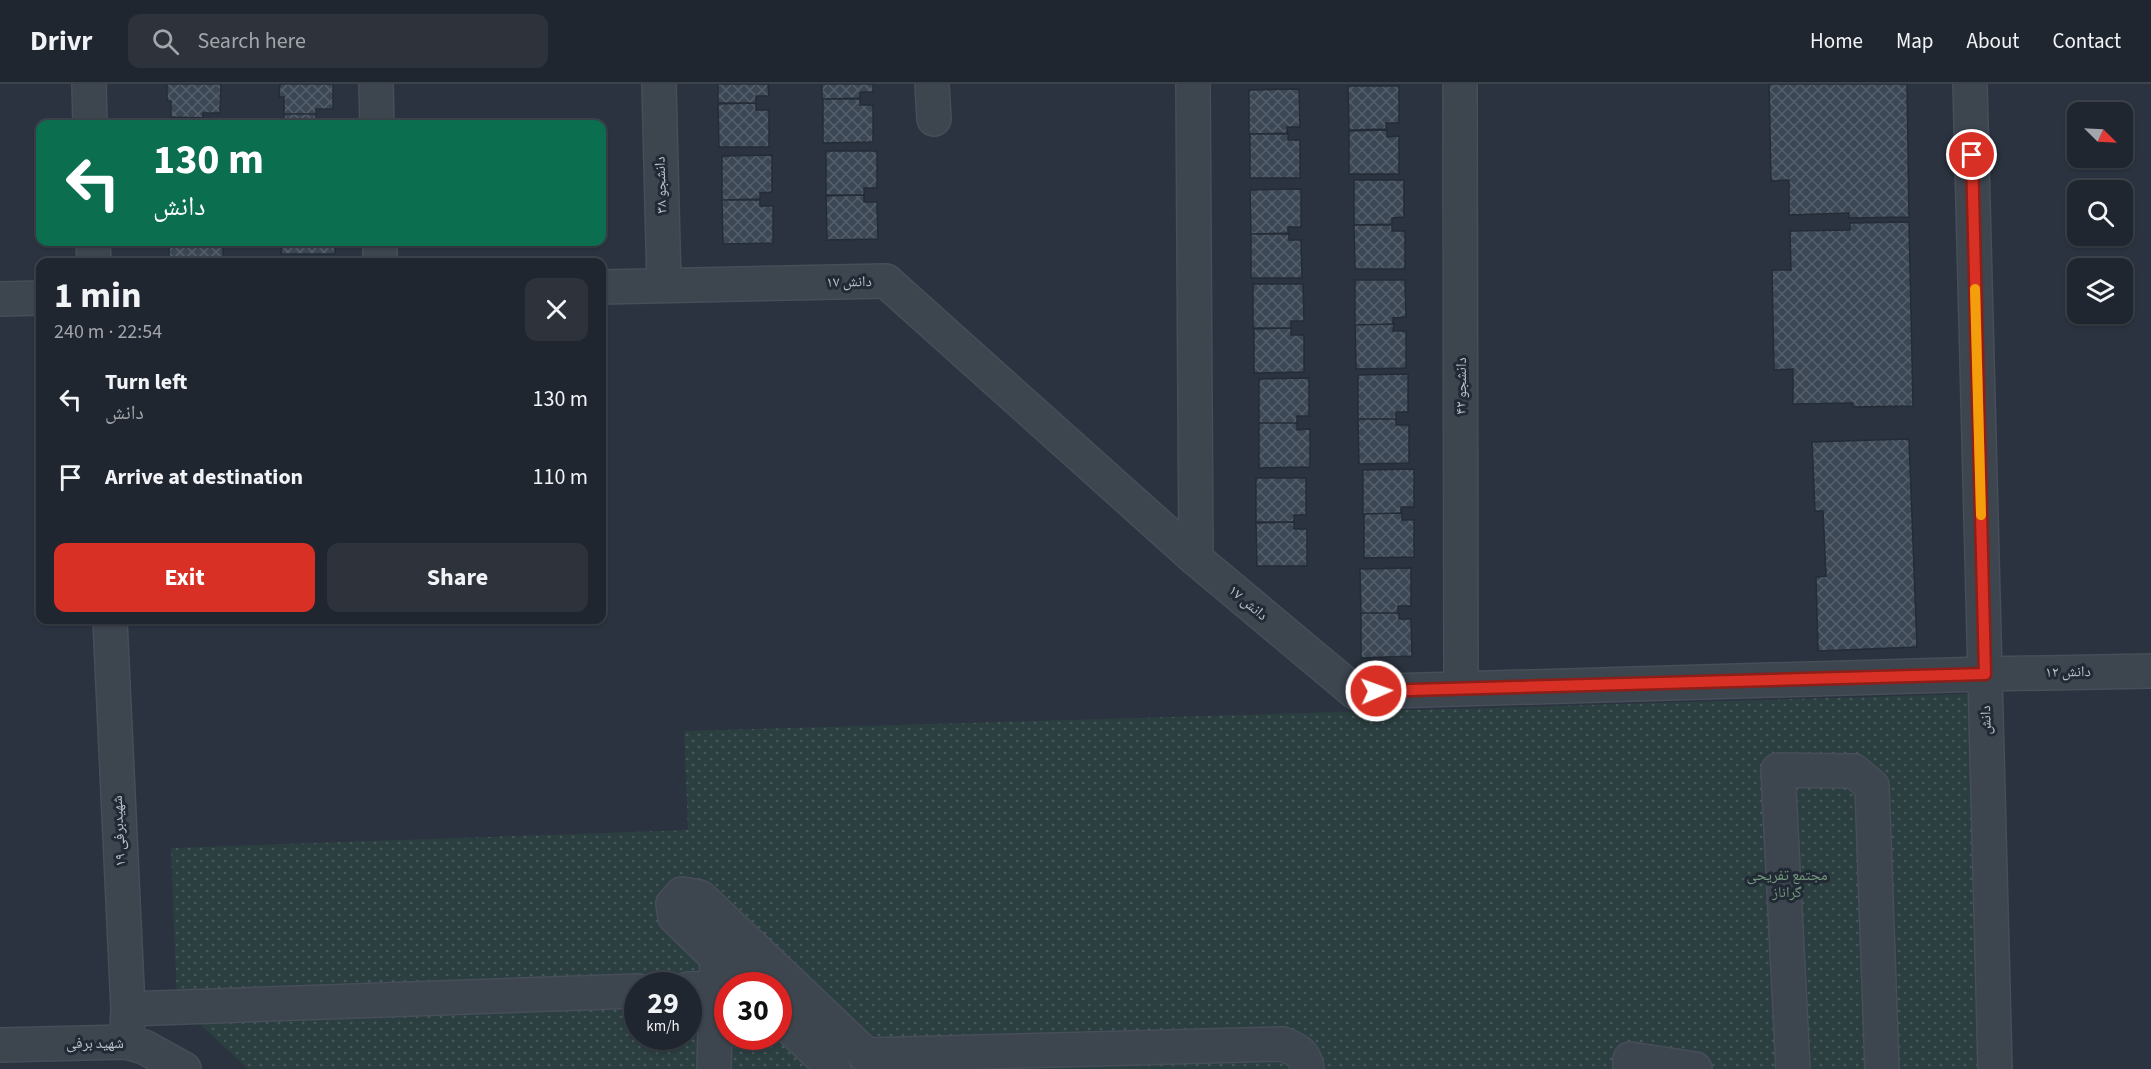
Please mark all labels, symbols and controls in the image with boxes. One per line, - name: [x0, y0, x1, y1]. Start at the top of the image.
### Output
- search box: [128, 14, 548, 68]
- text: Drivr: [30, 21, 92, 61]
- icon: search: [149, 25, 182, 58]
- text: Search here: [197, 25, 306, 57]
- text: Home: [1810, 26, 1863, 56]
- text: Map: [1896, 26, 1934, 56]
- text: About: [1967, 26, 2019, 56]
- text: Contact: [2052, 26, 2121, 56]
- north arrow: [2067, 102, 2133, 168]
- map controls: [2067, 102, 2133, 324]
- pin: [1946, 129, 1997, 180]
- text: 130 m: [153, 130, 264, 190]
- icon: arrive: [1955, 138, 1988, 171]
- icon: left: [54, 144, 132, 222]
- street label: دانشجو ۳۸: [650, 156, 672, 214]
- button: search: [2067, 180, 2133, 246]
- text: دانش: [153, 187, 206, 226]
- button: layers: [2067, 258, 2133, 324]
- text: 1 min: [54, 270, 142, 321]
- street label: دانش ۱۷: [826, 271, 872, 293]
- button: close: [525, 278, 588, 341]
- text: 240 m · 22:54: [54, 318, 162, 346]
- street label: دانشجو ۴۲: [1451, 357, 1472, 415]
- text: Turn left: [105, 366, 187, 398]
- icon: left: [54, 383, 87, 416]
- text: 130 m: [533, 383, 588, 415]
- text: دانش: [105, 399, 144, 427]
- icon: arrive: [54, 461, 87, 494]
- text: Arrive at destination: [105, 461, 303, 493]
- text: 110 m: [533, 461, 588, 493]
- button: Exit: [54, 543, 315, 612]
- button: Share: [327, 543, 588, 612]
- street label: دانش ۱۷: [1224, 580, 1272, 626]
- position arrow: [1344, 659, 1408, 723]
- street label: دانش ۱۲: [2045, 661, 2091, 683]
- street label: دانش: [1975, 705, 1997, 735]
- street label: شهیدبرفی ۱۹: [107, 795, 131, 867]
- park label: مجتمع تفریحی گراناز: [1746, 865, 1828, 903]
- speed limit sign: 30: [714, 972, 792, 1050]
- text: 29: [647, 982, 679, 1025]
- text: km/h: [646, 1016, 680, 1037]
- street label: شهید برفی: [66, 1033, 124, 1054]

